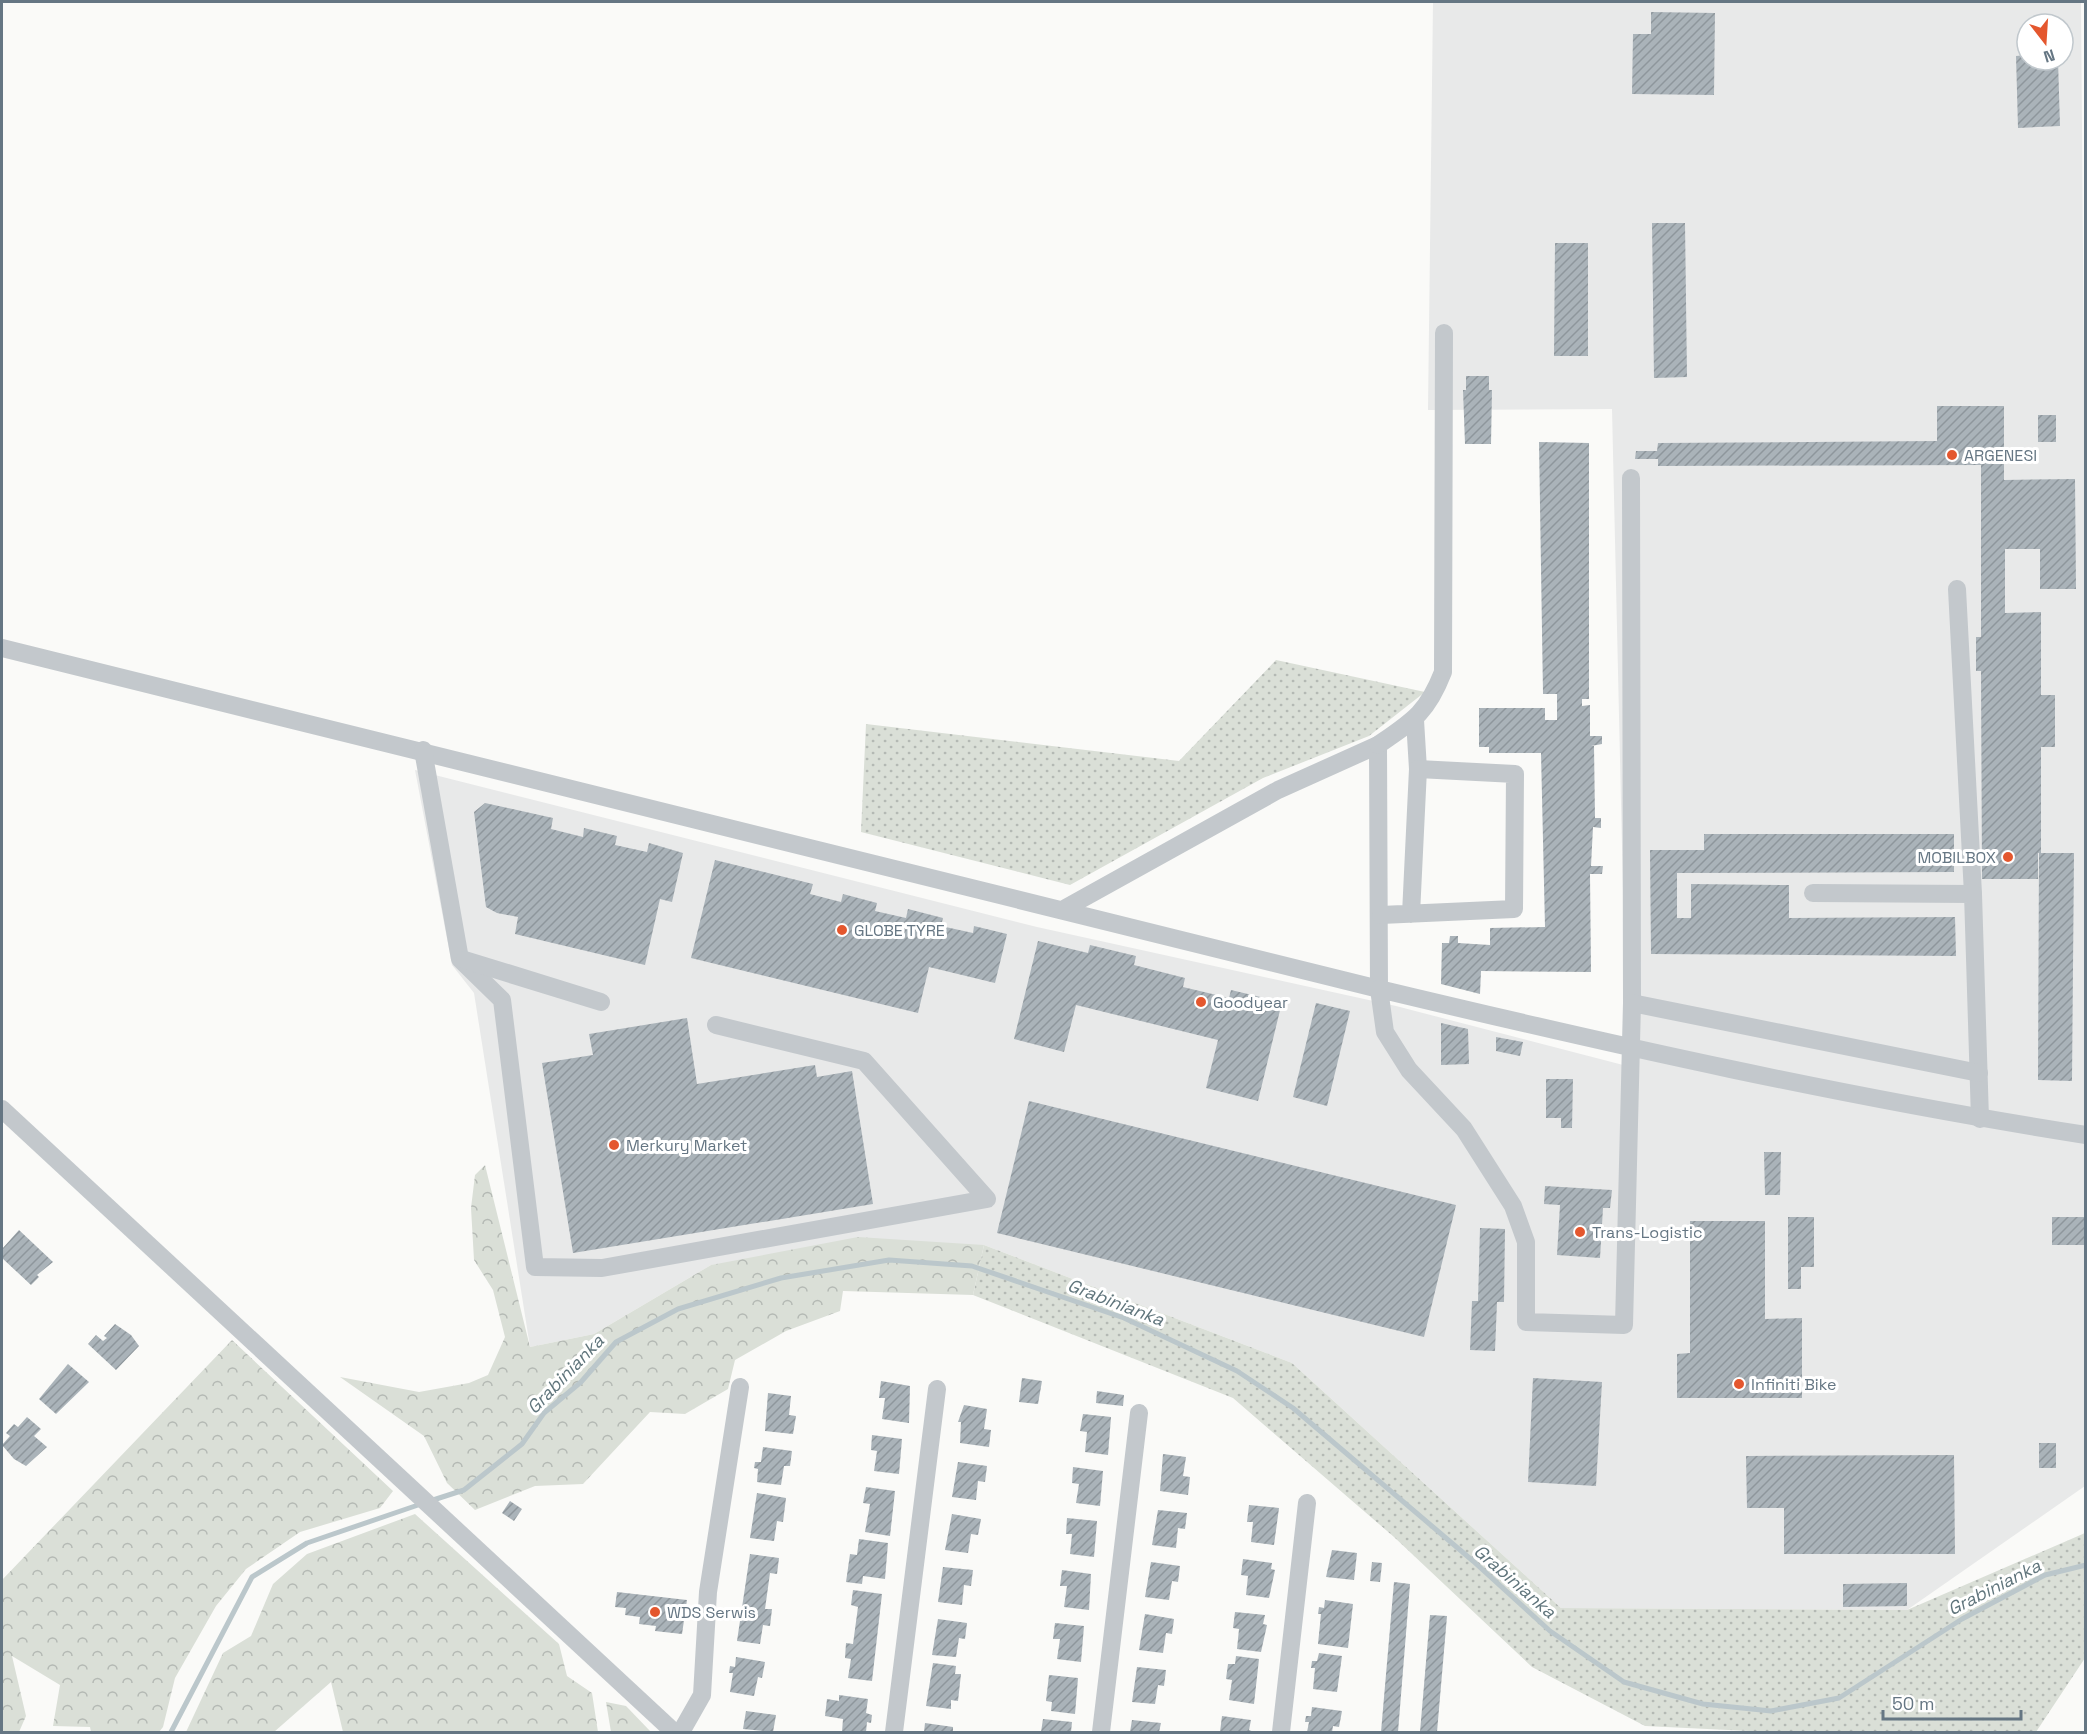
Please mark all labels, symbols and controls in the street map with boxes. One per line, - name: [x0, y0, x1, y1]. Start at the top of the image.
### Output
- north arrow: [2015, 12, 2075, 72]
- text: N: [2041, 44, 2057, 67]
- place label: ARGENESI: [1964, 445, 2037, 466]
- marker: ARGENESI: [1945, 448, 1959, 462]
- place label: MOBILBOX: [1918, 847, 1996, 868]
- marker: MOBILBOX: [2001, 850, 2015, 864]
- place label: GLOBE TYRE: [854, 920, 945, 941]
- marker: GLOBE TYRE: [835, 923, 849, 937]
- place label: Goodyear: [1213, 992, 1288, 1013]
- marker: Goodyear: [1194, 995, 1208, 1009]
- place label: Merkury Market: [626, 1135, 747, 1156]
- marker: Merkury Market: [607, 1138, 621, 1152]
- place label: Trans-Logistic: [1592, 1222, 1703, 1243]
- marker: Trans-Logistic: [1573, 1225, 1587, 1239]
- water label: Grabinianka: [1065, 1273, 1168, 1331]
- water label: Grabinianka: [522, 1329, 609, 1418]
- place label: Infiniti Bike: [1751, 1374, 1836, 1395]
- marker: Infiniti Bike: [1732, 1377, 1746, 1391]
- water label: Grabinianka: [1469, 1539, 1561, 1623]
- water label: Grabinianka: [1944, 1553, 2045, 1620]
- place label: WDS Serwis: [667, 1602, 756, 1623]
- marker: WDS Serwis: [648, 1605, 662, 1619]
- scale bar: [1883, 1683, 2021, 1721]
- text: 50 m: [1892, 1692, 1934, 1715]

